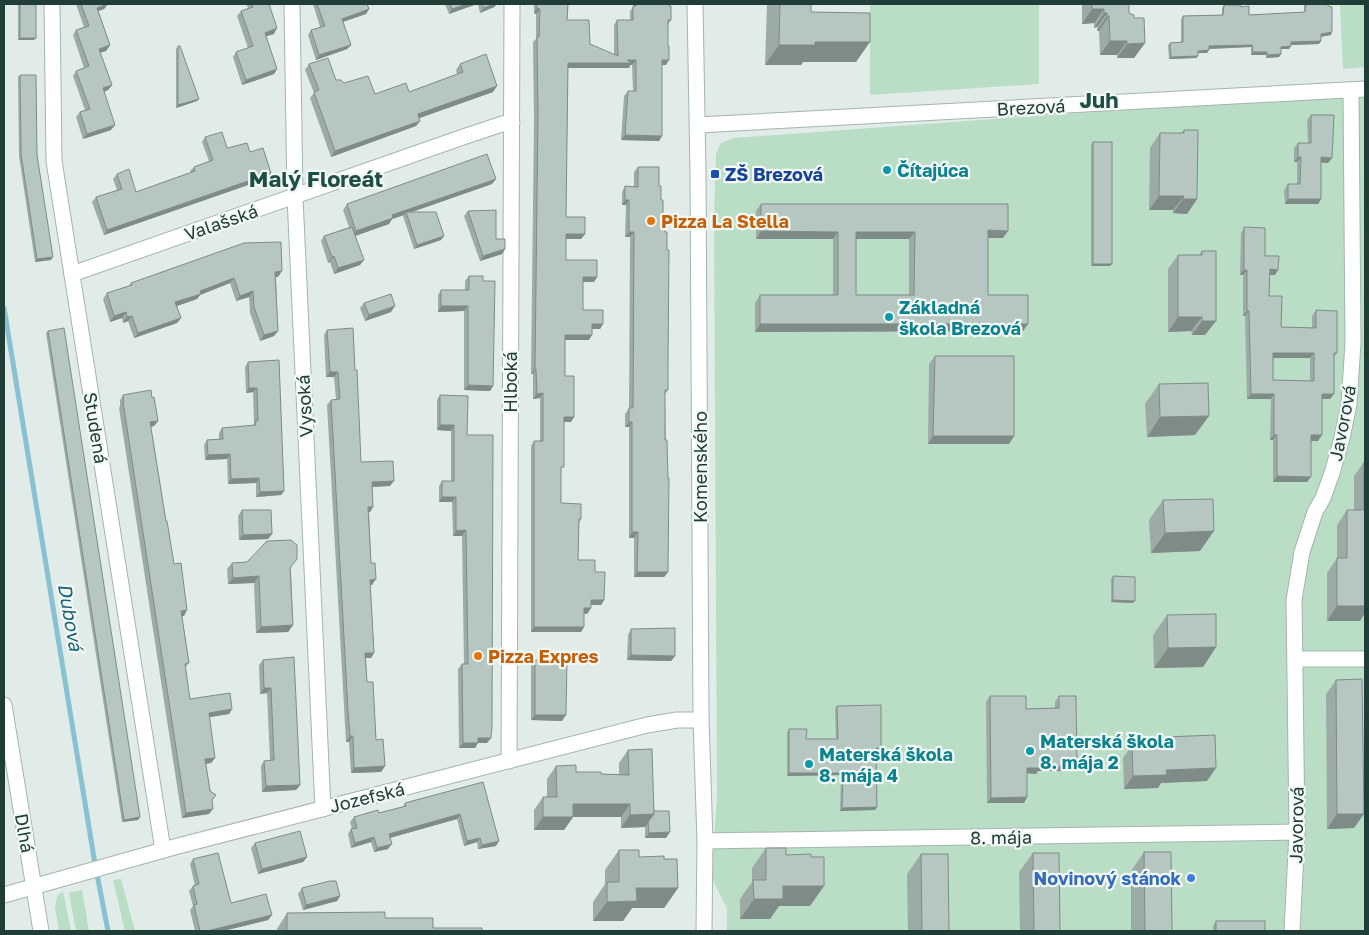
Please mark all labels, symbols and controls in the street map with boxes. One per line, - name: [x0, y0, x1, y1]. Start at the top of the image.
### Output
- district label: Juh: [1080, 86, 1118, 113]
- street label: Brezová: [996, 94, 1066, 120]
- place label: Čítajúca: [897, 159, 969, 181]
- place label: ZŠ Brezová: [725, 163, 823, 185]
- marker: Čítajúca: [881, 164, 893, 176]
- district label: Malý Floreát: [249, 165, 383, 192]
- marker: ZŠ Brezová: [709, 168, 721, 180]
- street label: Valašská: [181, 199, 261, 245]
- place label: Pizza La Stella: [661, 210, 789, 232]
- marker: Pizza La Stella: [645, 215, 657, 227]
- place label: Základná škola Brezová: [899, 296, 1021, 339]
- marker: Základná škola Brezová: [883, 311, 895, 323]
- street label: Hlboká: [499, 351, 521, 413]
- street label: Vysoká: [291, 374, 317, 438]
- street label: Javorová: [1324, 383, 1360, 463]
- street label: Studená: [80, 391, 112, 465]
- street label: Komenského: [689, 411, 711, 523]
- water label: Dubová: [54, 581, 89, 655]
- place label: Pizza Expres: [488, 645, 599, 667]
- marker: Pizza Expres: [472, 650, 484, 662]
- place label: Materská škola 8. mája 2: [1040, 730, 1174, 773]
- place label: Materská škola 8. mája 4: [819, 743, 953, 786]
- marker: Materská škola 8. mája 2: [1024, 745, 1036, 757]
- marker: Materská škola 8. mája 4: [803, 758, 815, 770]
- street label: Jozefská: [327, 777, 407, 817]
- street label: Javorová: [1284, 786, 1308, 864]
- street label: Dlhá: [11, 812, 39, 854]
- street label: 8. mája: [970, 825, 1032, 849]
- place label: Novinový stánok: [1034, 867, 1182, 889]
- marker: Novinový stánok: [1185, 872, 1197, 884]

